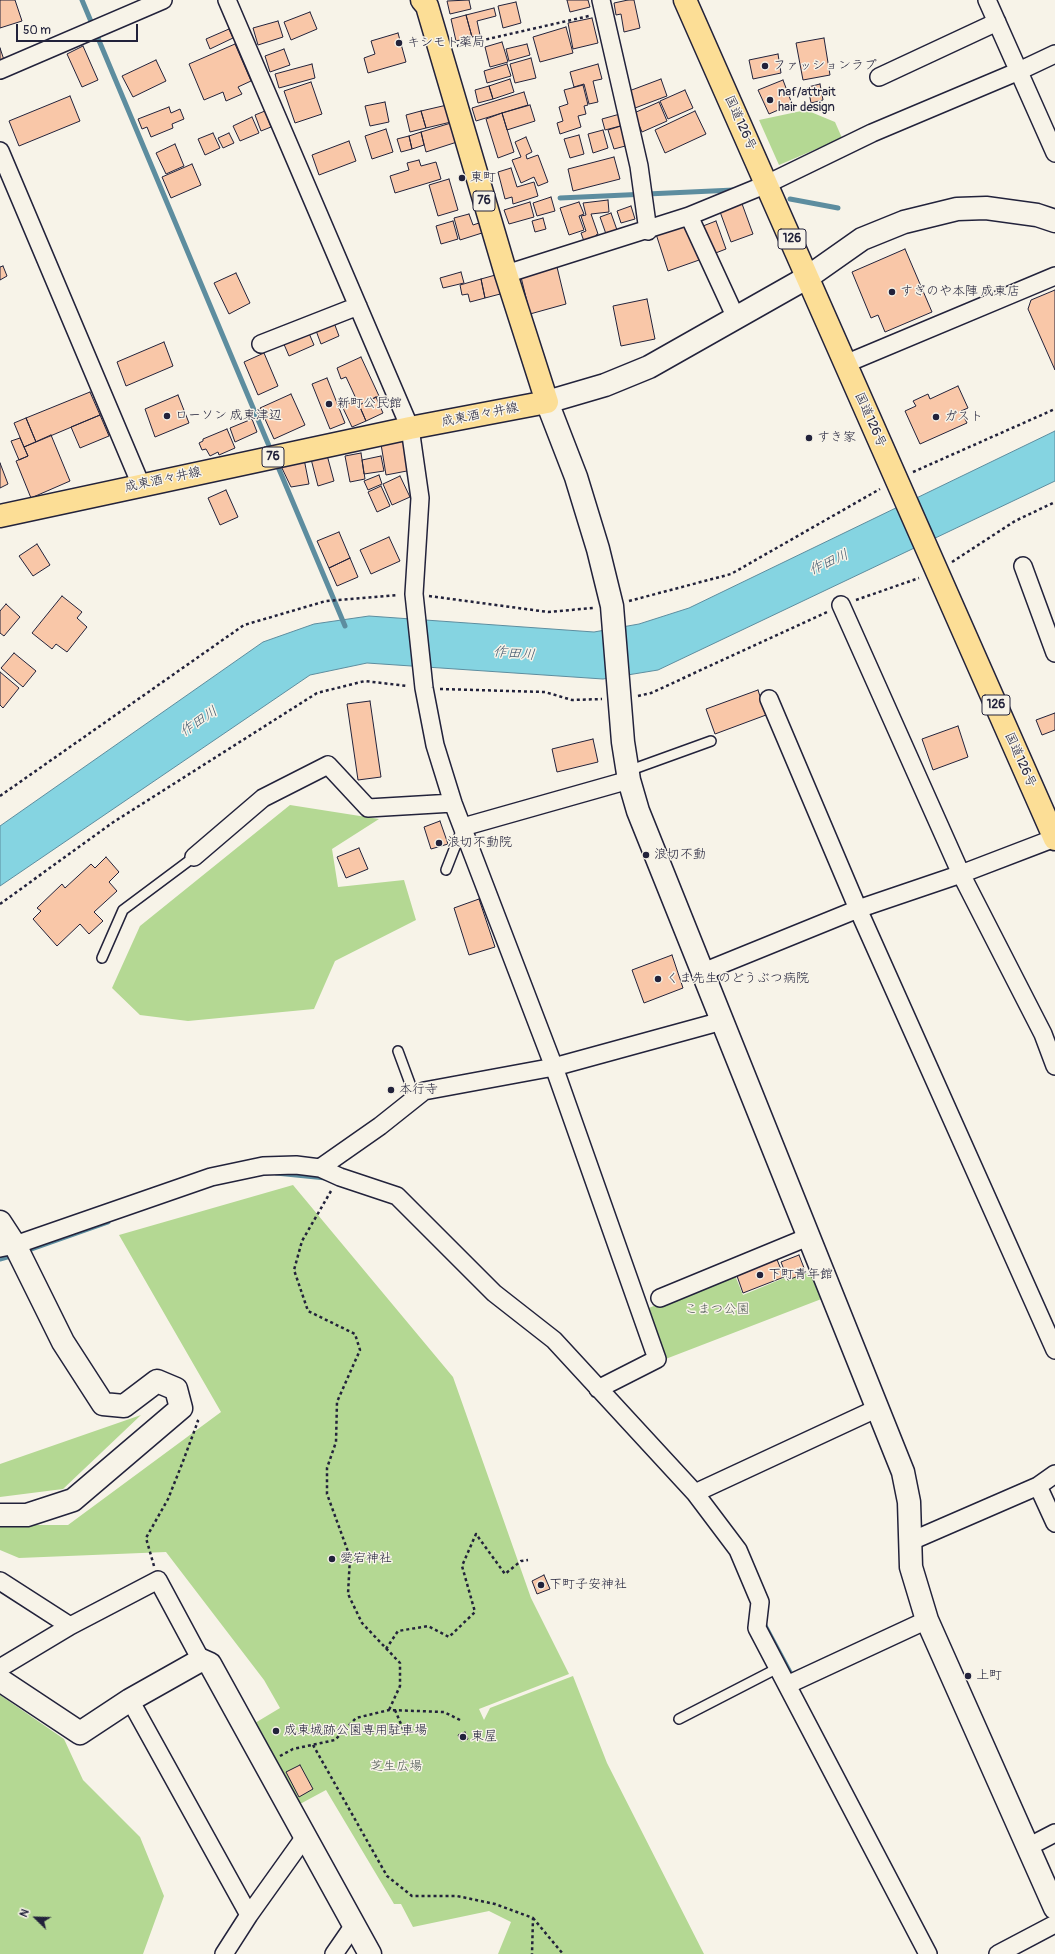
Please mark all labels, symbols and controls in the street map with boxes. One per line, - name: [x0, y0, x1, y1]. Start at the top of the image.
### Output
- scale bar: [18, 16, 140, 42]
- text: 50 m: [23, 23, 51, 38]
- place label: キシモト薬局: [407, 35, 485, 51]
- marker: キシモト薬局: [394, 38, 404, 48]
- place label: ファッションラブ: [773, 58, 877, 74]
- marker: ファッションラブ: [760, 61, 770, 71]
- place label: naf/attrait hair design: [778, 85, 836, 116]
- street label: 国道126号: [721, 93, 759, 153]
- marker: naf/attrait hair design: [765, 95, 775, 105]
- place label: 東町: [470, 170, 496, 186]
- marker: 東町: [457, 173, 467, 183]
- road number: 76: [473, 191, 495, 211]
- road number: 126: [778, 229, 806, 249]
- place label: すぎのや本陣 成東店: [900, 284, 1020, 300]
- marker: すぎのや本陣 成東店: [887, 287, 897, 297]
- street label: 国道126号: [851, 390, 889, 450]
- place label: 新町公民館: [337, 396, 402, 412]
- marker: 新町公民館: [324, 399, 334, 409]
- street label: 成東酒々井線: [440, 400, 520, 430]
- place label: ローソン 成東津辺: [175, 408, 282, 424]
- place label: ガスト: [944, 409, 983, 425]
- marker: ローソン 成東津辺: [162, 411, 172, 421]
- marker: ガスト: [931, 412, 941, 422]
- place label: すき家: [817, 430, 856, 446]
- marker: すき家: [804, 433, 814, 443]
- road number: 76: [262, 447, 284, 467]
- street label: 成東酒々井線: [123, 464, 203, 496]
- water label: 作田川: [806, 547, 852, 579]
- water label: 作田川: [492, 644, 536, 664]
- road number: 126: [982, 695, 1010, 715]
- water label: 作田川: [177, 703, 221, 741]
- street label: 国道126号: [1001, 730, 1039, 790]
- place label: 浪切不動院: [447, 835, 512, 851]
- marker: 浪切不動院: [434, 838, 444, 848]
- place label: 浪切不動: [654, 847, 706, 863]
- marker: 浪切不動: [641, 850, 651, 860]
- place label: くま先生のどうぶつ病院: [666, 971, 809, 987]
- marker: くま先生のどうぶつ病院: [653, 974, 663, 984]
- place label: 本行寺: [399, 1082, 438, 1098]
- marker: 本行寺: [386, 1085, 396, 1095]
- place label: 下町青年館: [768, 1267, 833, 1283]
- marker: 下町青年館: [755, 1270, 765, 1280]
- park label: こまつ公園: [685, 1302, 749, 1318]
- place label: 愛宕神社: [340, 1551, 392, 1567]
- marker: 愛宕神社: [327, 1554, 337, 1564]
- place label: 下町子安神社: [549, 1577, 627, 1593]
- marker: 下町子安神社: [536, 1580, 546, 1590]
- place label: 上町: [976, 1668, 1002, 1684]
- marker: 上町: [963, 1671, 973, 1681]
- place label: 成東城跡公園専用駐車場: [284, 1723, 427, 1739]
- marker: 成東城跡公園専用駐車場: [271, 1726, 281, 1736]
- place label: 東屋: [471, 1729, 497, 1745]
- marker: 東屋: [458, 1732, 468, 1742]
- park label: 芝生広場: [370, 1759, 422, 1775]
- north arrow: [16, 1898, 56, 1938]
- text: N: [17, 1907, 32, 1919]

